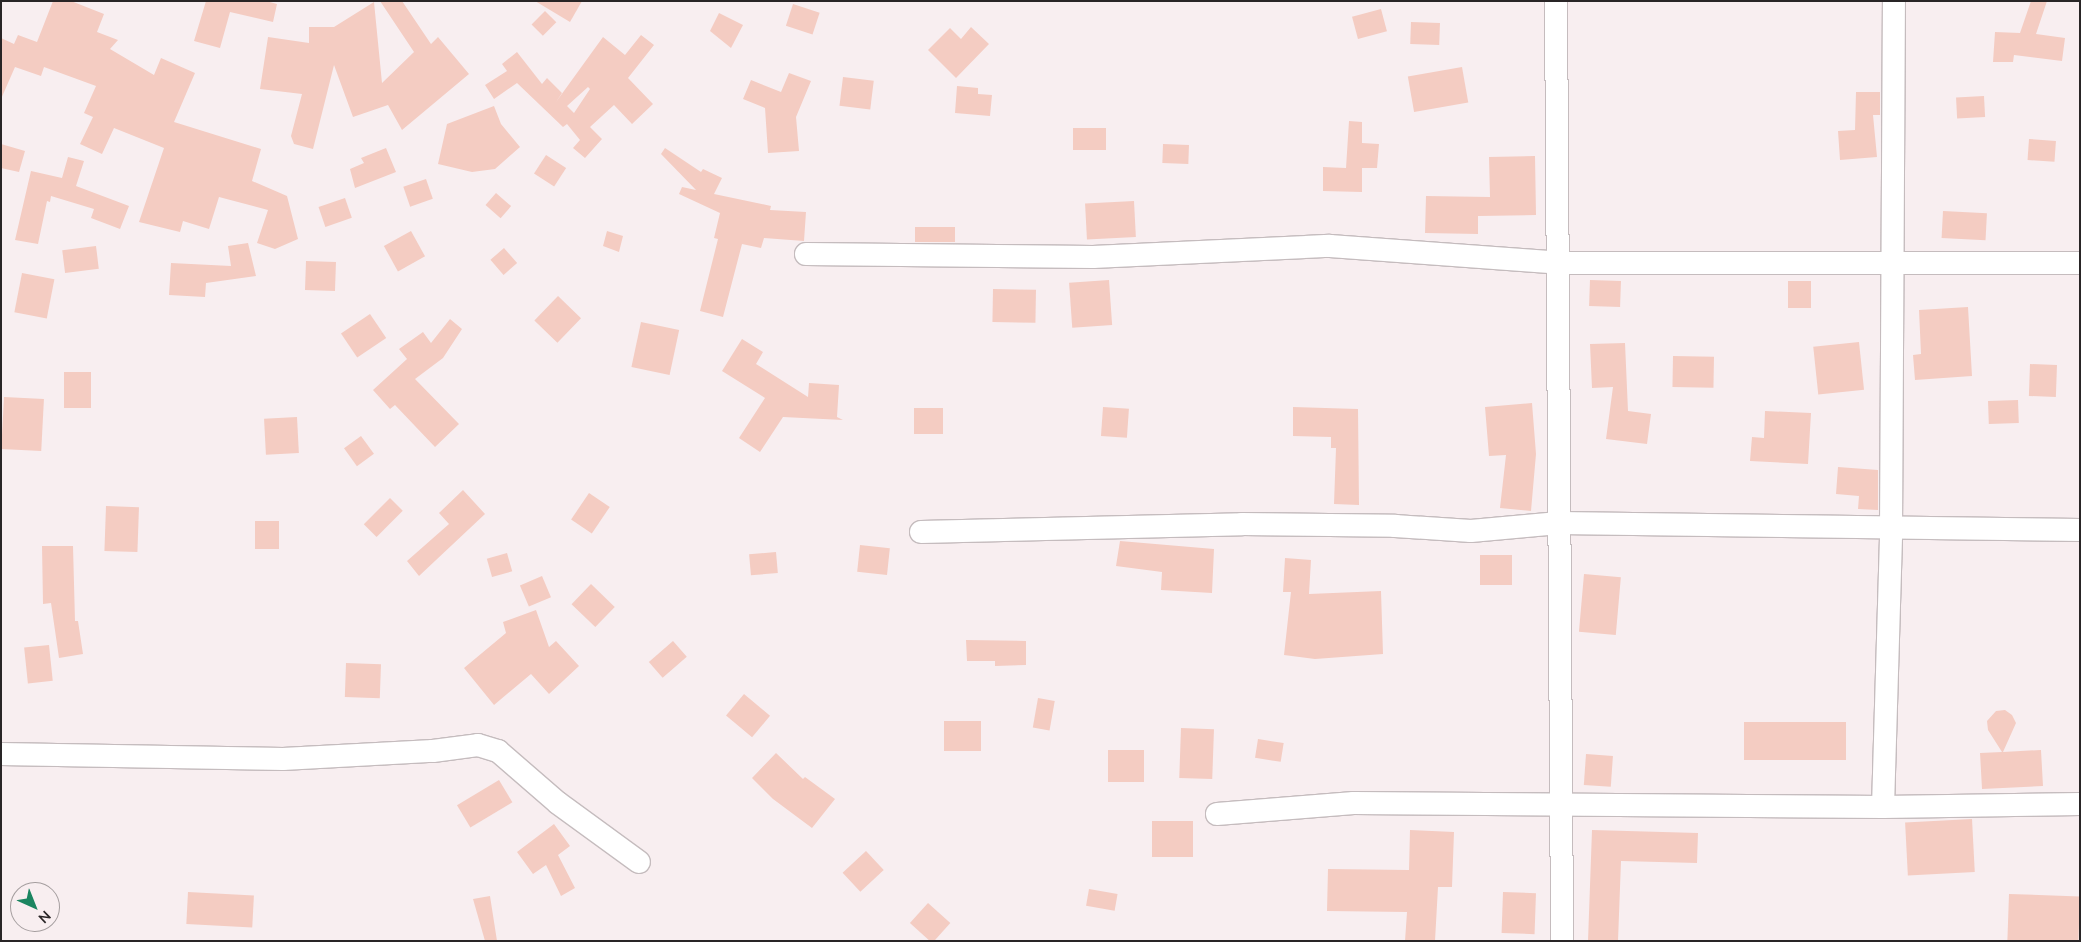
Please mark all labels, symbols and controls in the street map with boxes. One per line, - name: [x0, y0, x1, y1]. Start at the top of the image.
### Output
- north arrow: [10, 882, 60, 932]
- text: N: [35, 907, 55, 927]

